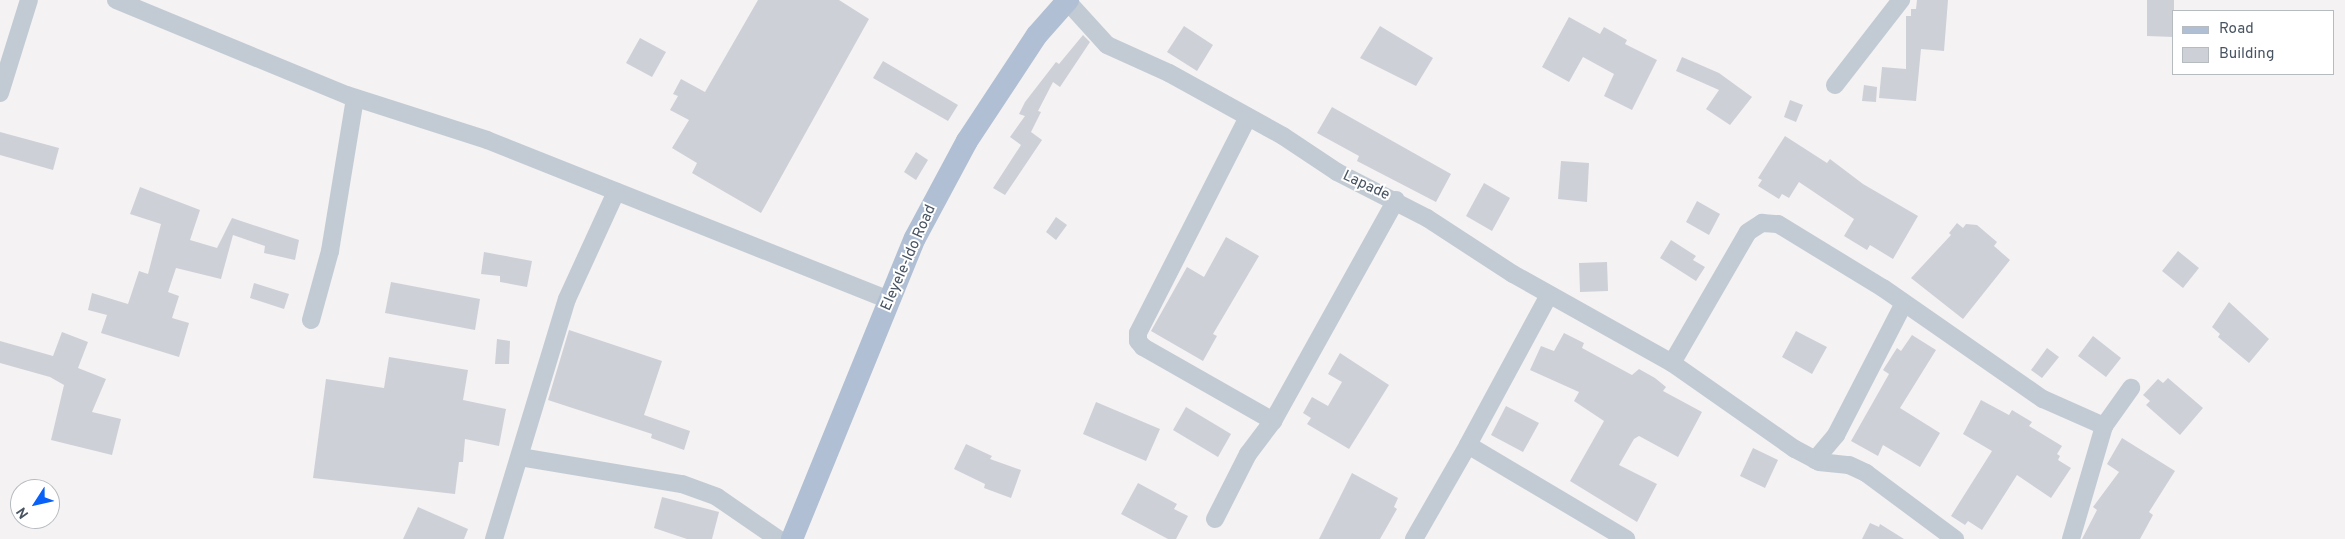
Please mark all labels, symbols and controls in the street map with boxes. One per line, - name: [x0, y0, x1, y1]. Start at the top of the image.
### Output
- legend: [2172, 10, 2335, 75]
- text: Road: [2219, 20, 2254, 39]
- text: Building: [2219, 45, 2274, 64]
- street label: Lapade: [1340, 167, 1392, 205]
- street label: Eleyele-Ido Road: [878, 202, 940, 314]
- north arrow: [10, 479, 60, 529]
- text: N: [13, 503, 33, 521]

